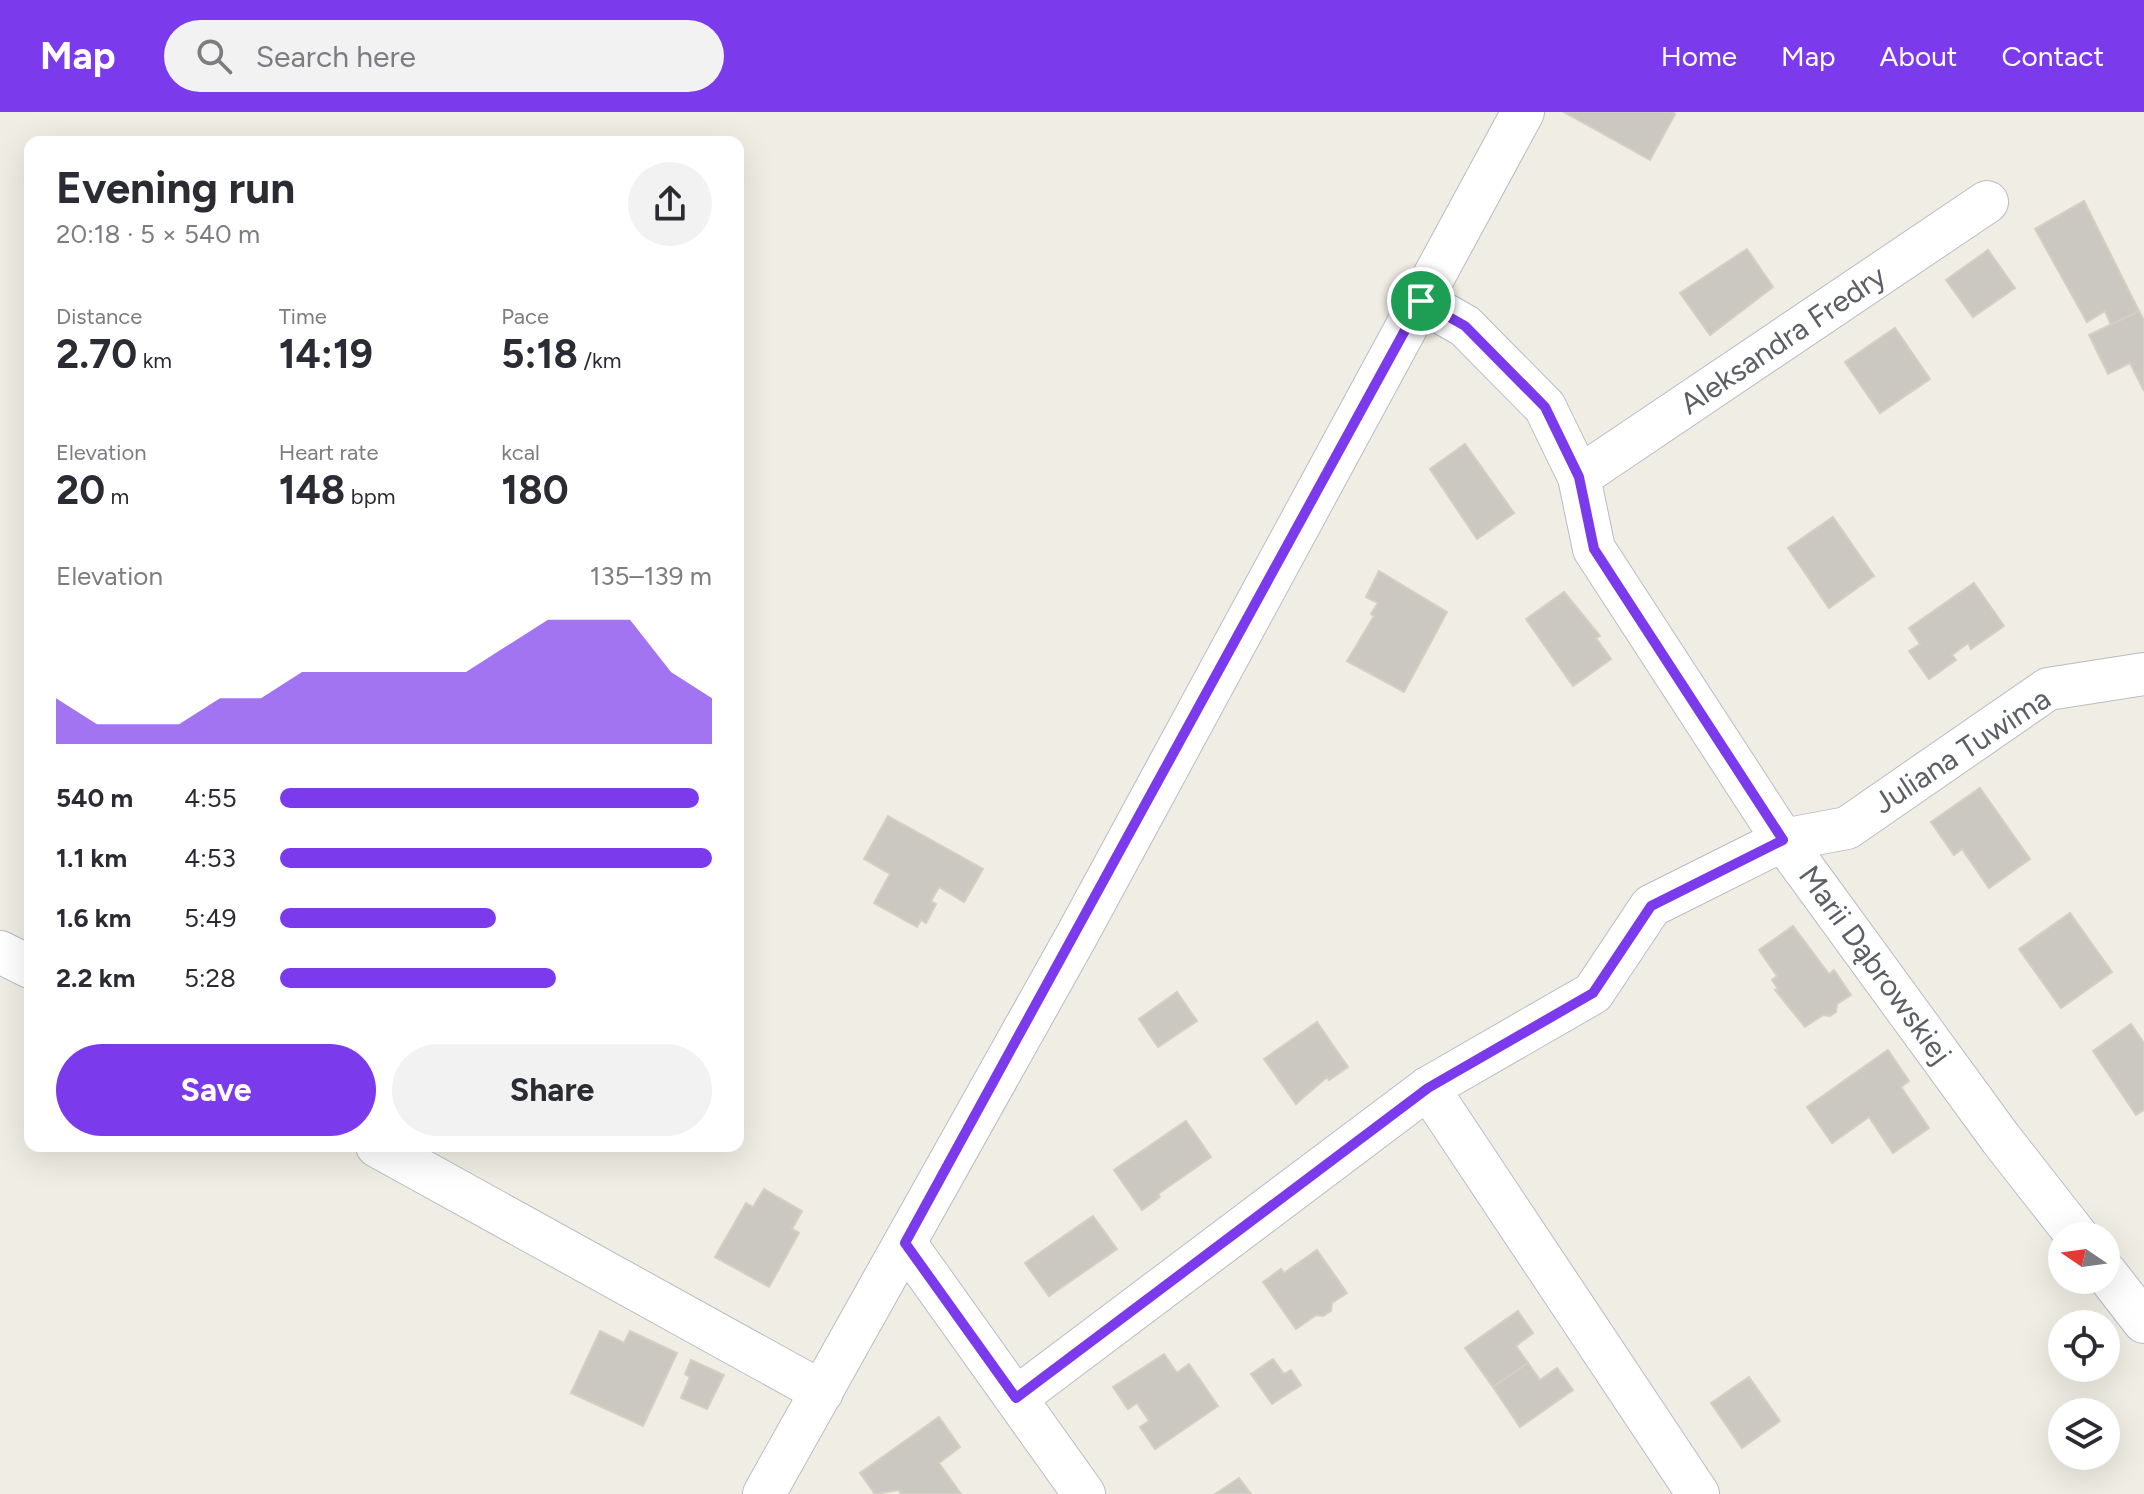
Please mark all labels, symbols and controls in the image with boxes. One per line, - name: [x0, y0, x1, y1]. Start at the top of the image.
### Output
- search box: [164, 20, 724, 92]
- text: Map: [40, 33, 116, 79]
- icon: search: [192, 34, 236, 78]
- text: Search here: [256, 38, 416, 75]
- text: Home: [1661, 39, 1737, 73]
- text: Map: [1781, 39, 1836, 73]
- text: About: [1880, 39, 1957, 73]
- text: Contact: [2001, 39, 2104, 73]
- text: Evening run: [56, 161, 295, 214]
- button: share: [628, 162, 712, 246]
- text: 20:18 · 5 × 540 m: [56, 218, 260, 250]
- street label: Aleksandra Fredry: [1673, 257, 1893, 422]
- pin: [1387, 267, 1455, 335]
- icon: arrive: [1399, 279, 1443, 323]
- text: Distance: [56, 303, 142, 330]
- text: Time: [279, 303, 327, 330]
- text: Pace: [501, 303, 549, 330]
- text: 2.70: [56, 330, 137, 378]
- text: 14:19: [279, 330, 373, 378]
- text: 5:18: [501, 330, 578, 378]
- text: km: [137, 347, 172, 374]
- text: /km: [578, 347, 621, 374]
- text: Elevation: [56, 439, 146, 466]
- text: Heart rate: [279, 439, 379, 466]
- text: kcal: [501, 439, 540, 466]
- text: 20: [56, 466, 105, 514]
- text: 148: [279, 466, 345, 514]
- text: 180: [501, 466, 569, 514]
- text: m: [105, 483, 129, 510]
- text: bpm: [345, 483, 395, 510]
- text: Elevation: [56, 560, 163, 592]
- text: 135–139 m: [590, 560, 712, 592]
- street label: Juliana Tuwima: [1866, 680, 2057, 822]
- text: 540 m: [56, 782, 133, 814]
- text: 4:55: [184, 782, 237, 814]
- text: 1.1 km: [56, 842, 127, 874]
- text: 4:53: [184, 842, 236, 874]
- street label: Marii Dąbrowskiej: [1791, 858, 1960, 1071]
- text: 1.6 km: [56, 902, 131, 934]
- text: 5:49: [184, 902, 236, 934]
- text: 2.2 km: [56, 962, 135, 994]
- text: 5:28: [184, 962, 236, 994]
- button: Save: [56, 1044, 376, 1136]
- button: Share: [392, 1044, 712, 1136]
- north arrow: [2048, 1222, 2120, 1294]
- map controls: [2048, 1222, 2120, 1470]
- button: locate: [2048, 1310, 2120, 1382]
- button: layers: [2048, 1398, 2120, 1470]

